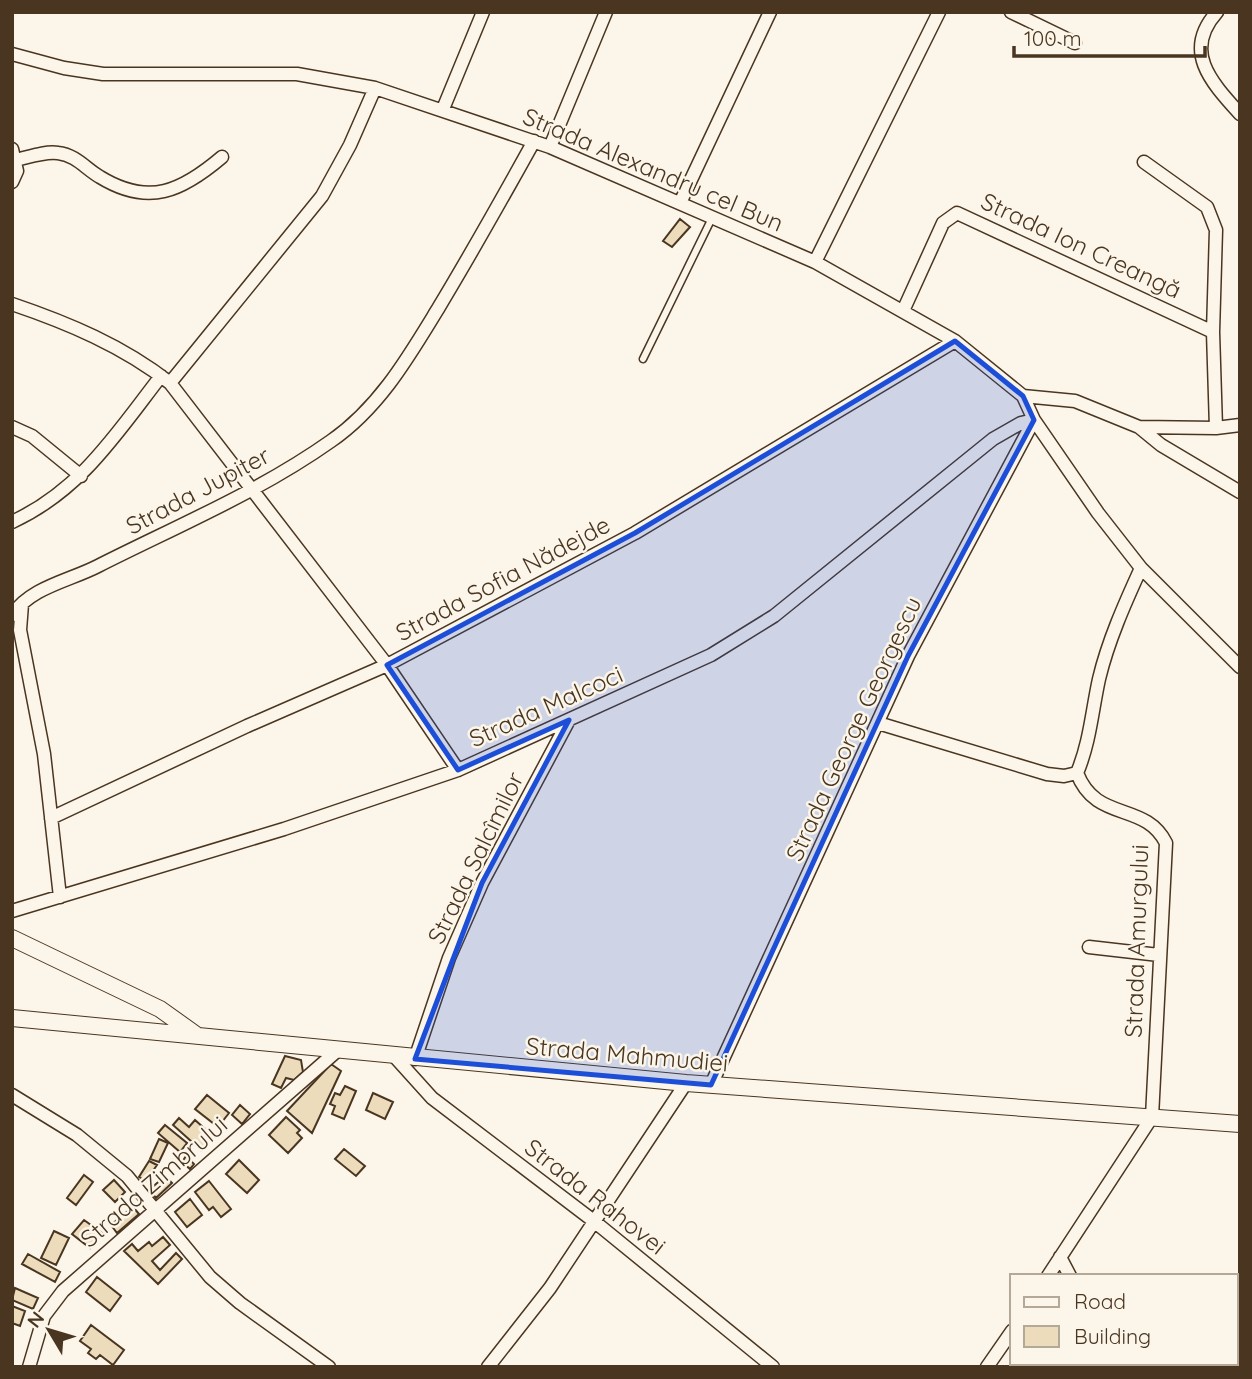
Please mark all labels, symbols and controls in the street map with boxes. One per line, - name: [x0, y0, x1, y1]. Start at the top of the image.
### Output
- scale bar: [1014, 14, 1205, 58]
- text: 100 m: [1024, 25, 1082, 51]
- street label: Strada Alexandru cel Bun: [519, 101, 788, 238]
- street label: Strada Ion Creangă: [977, 186, 1186, 305]
- street label: Strada Jupiter: [120, 440, 275, 541]
- street label: Strada Sofia Nădejde: [390, 509, 615, 647]
- street label: Strada George Georgescu: [779, 592, 928, 865]
- street label: Strada Malcoci: [464, 659, 627, 753]
- street label: Strada Salcîmilor: [420, 767, 530, 948]
- street label: Strada Amurgului: [1118, 844, 1154, 1038]
- street label: Strada Mahmudiei: [525, 1030, 729, 1078]
- street label: Strada Zimbrului: [74, 1109, 233, 1253]
- street label: Strada Rahovei: [519, 1132, 672, 1261]
- legend: [1010, 1274, 1238, 1365]
- text: Road: [1074, 1288, 1126, 1314]
- north arrow: [14, 1295, 84, 1365]
- text: N: [22, 1307, 49, 1332]
- text: Building: [1074, 1323, 1151, 1349]

